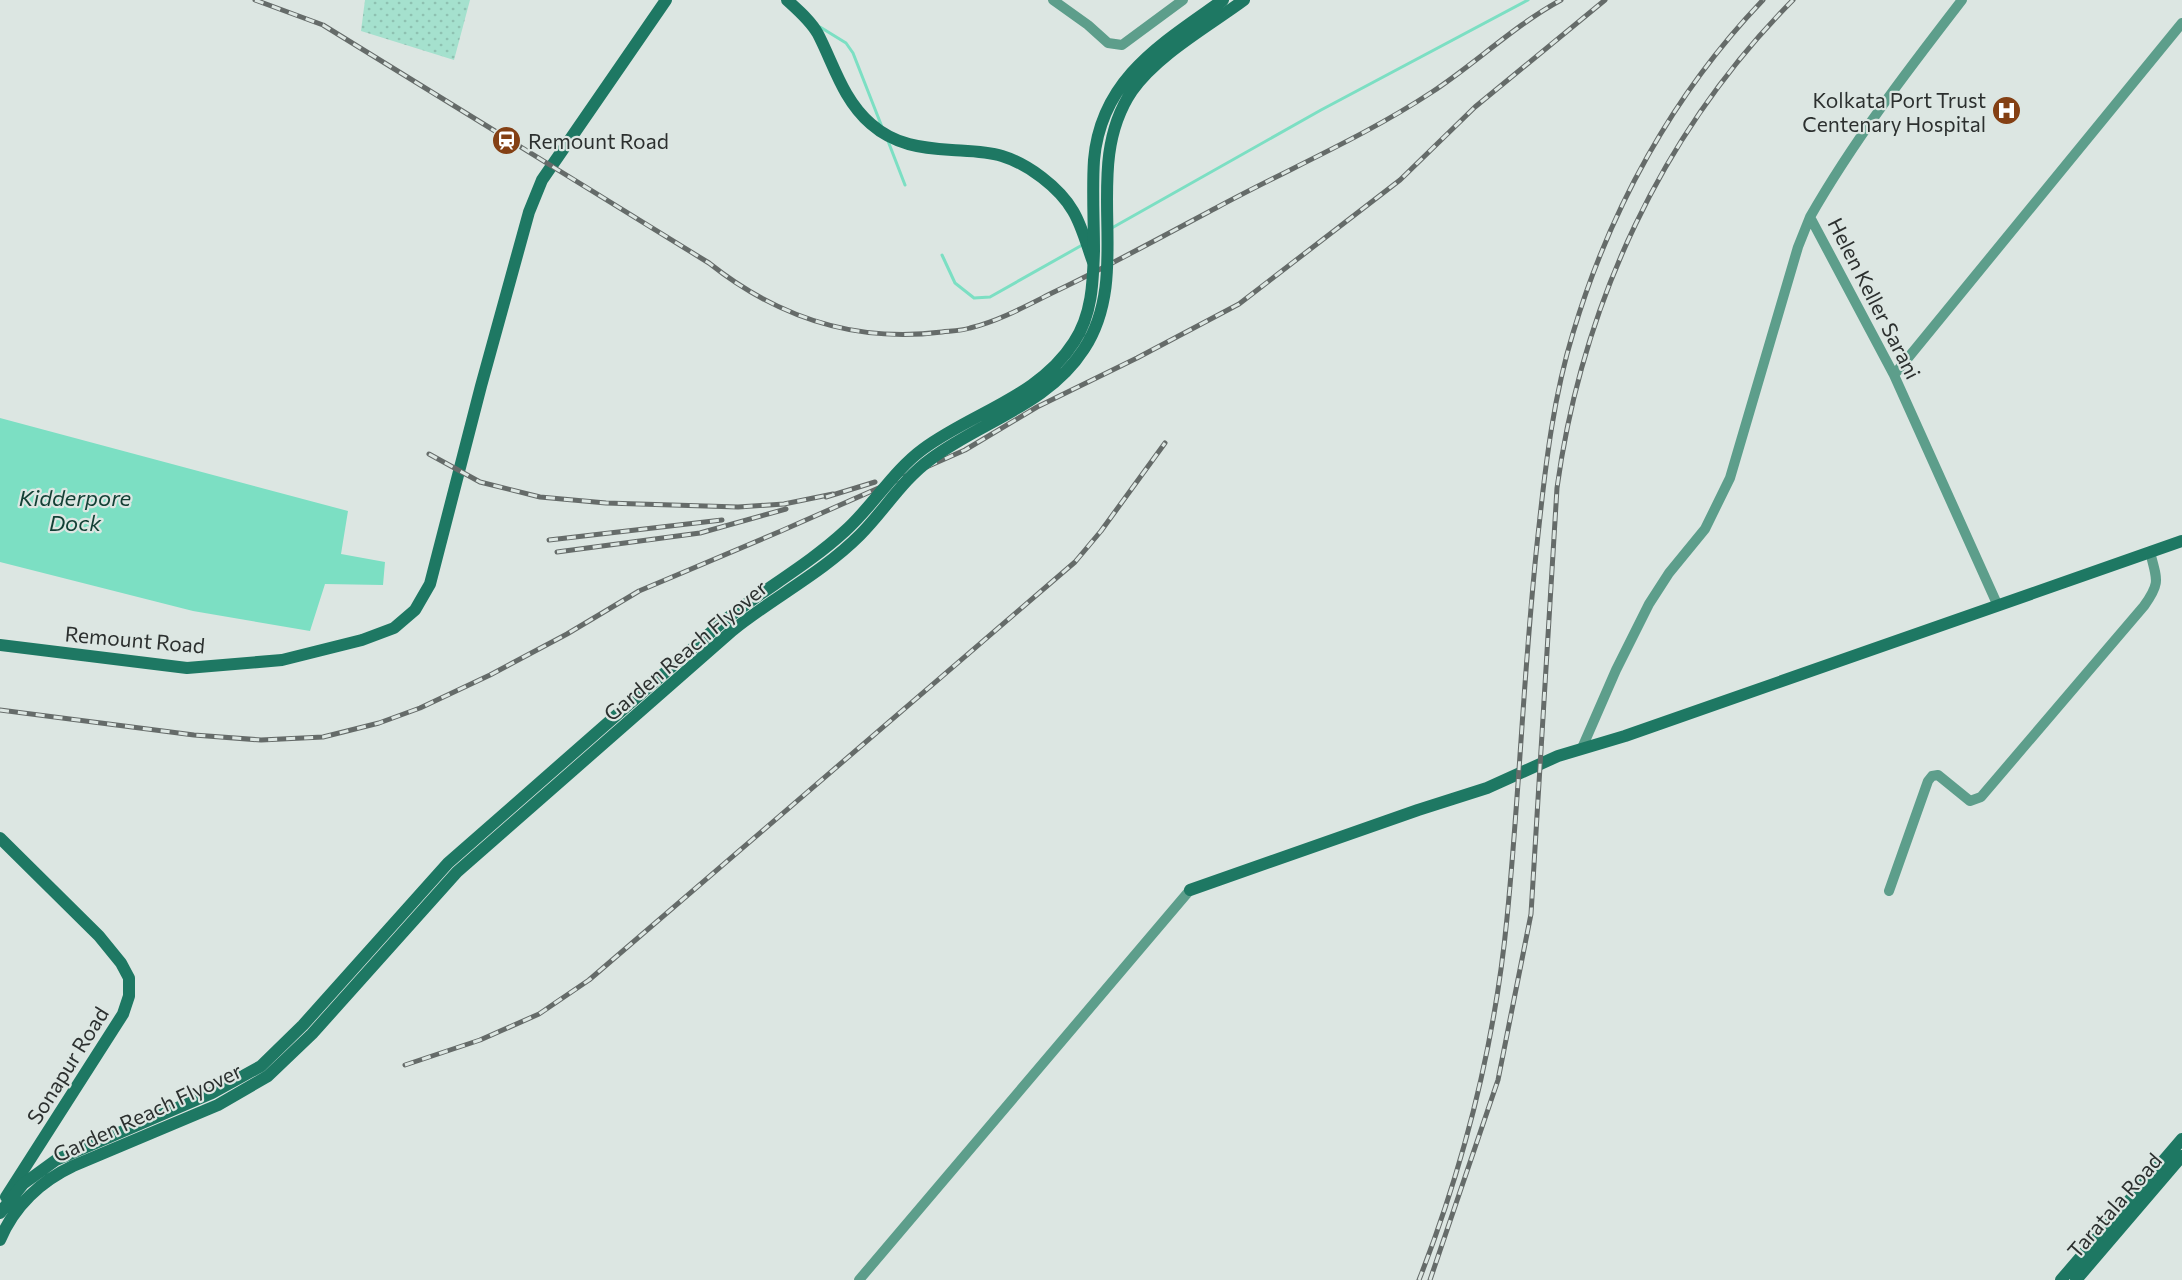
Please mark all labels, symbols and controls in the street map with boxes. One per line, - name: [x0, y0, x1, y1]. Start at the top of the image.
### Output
- place label: Kolkata Port Trust Centenary Hospital: [1802, 87, 1986, 136]
- hospital icon: Kolkata Port Trust Centenary Hospital: [1991, 95, 2023, 127]
- station icon: Remount Road: [491, 124, 523, 156]
- place label: Remount Road: [528, 128, 669, 153]
- street label: Helen Keller Sarani: [1824, 213, 1926, 383]
- water label: Kidderpore Dock: [19, 484, 132, 536]
- street label: Garden Reach Flyover: [598, 574, 772, 726]
- street label: Remount Road: [64, 620, 206, 658]
- street label: Sonapur Road: [21, 1002, 113, 1128]
- street label: Garden Reach Flyover: [49, 1057, 245, 1167]
- street label: Taratala Road: [2062, 1147, 2166, 1263]

